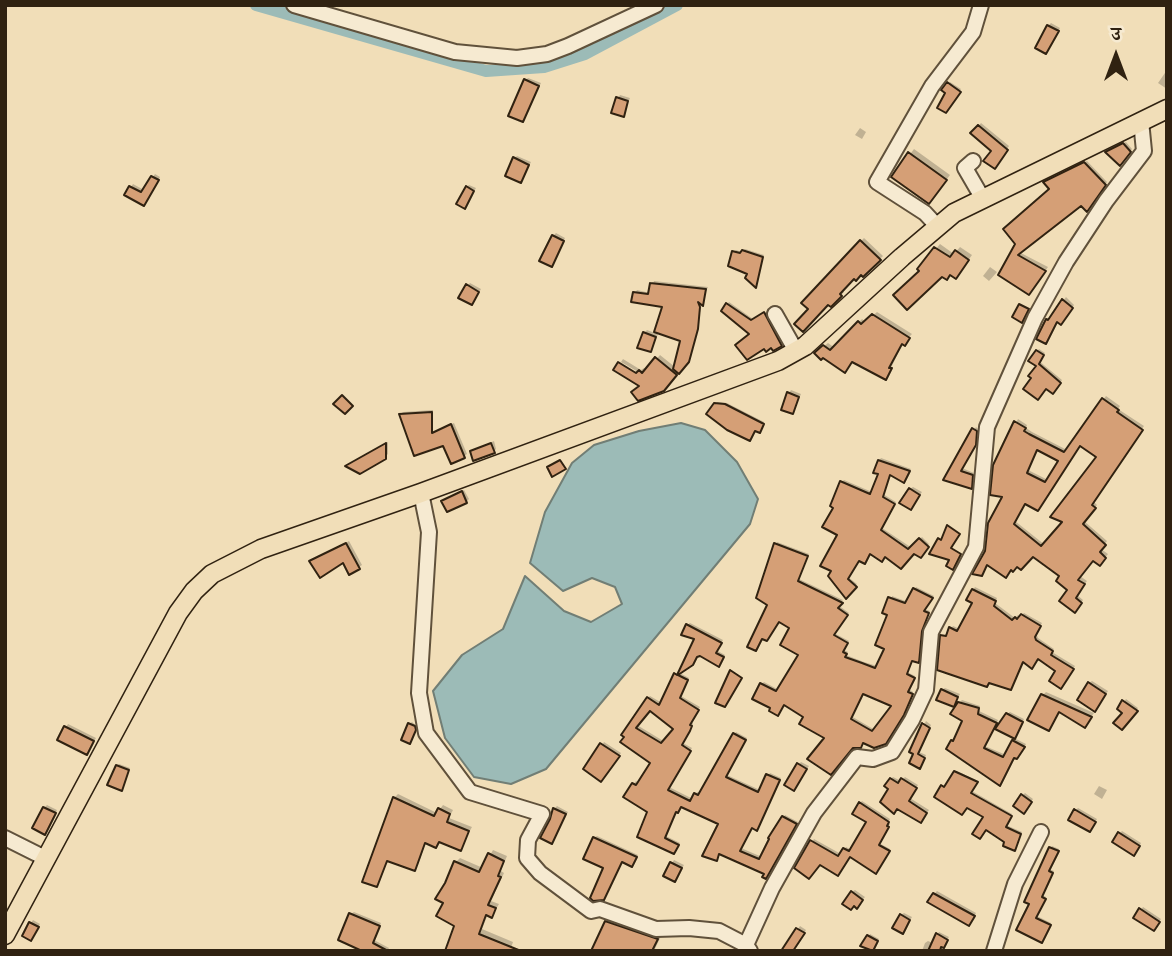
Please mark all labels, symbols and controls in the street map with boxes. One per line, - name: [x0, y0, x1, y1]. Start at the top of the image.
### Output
- north arrow: [1081, 21, 1151, 91]
- text: उ: [1111, 23, 1121, 47]

